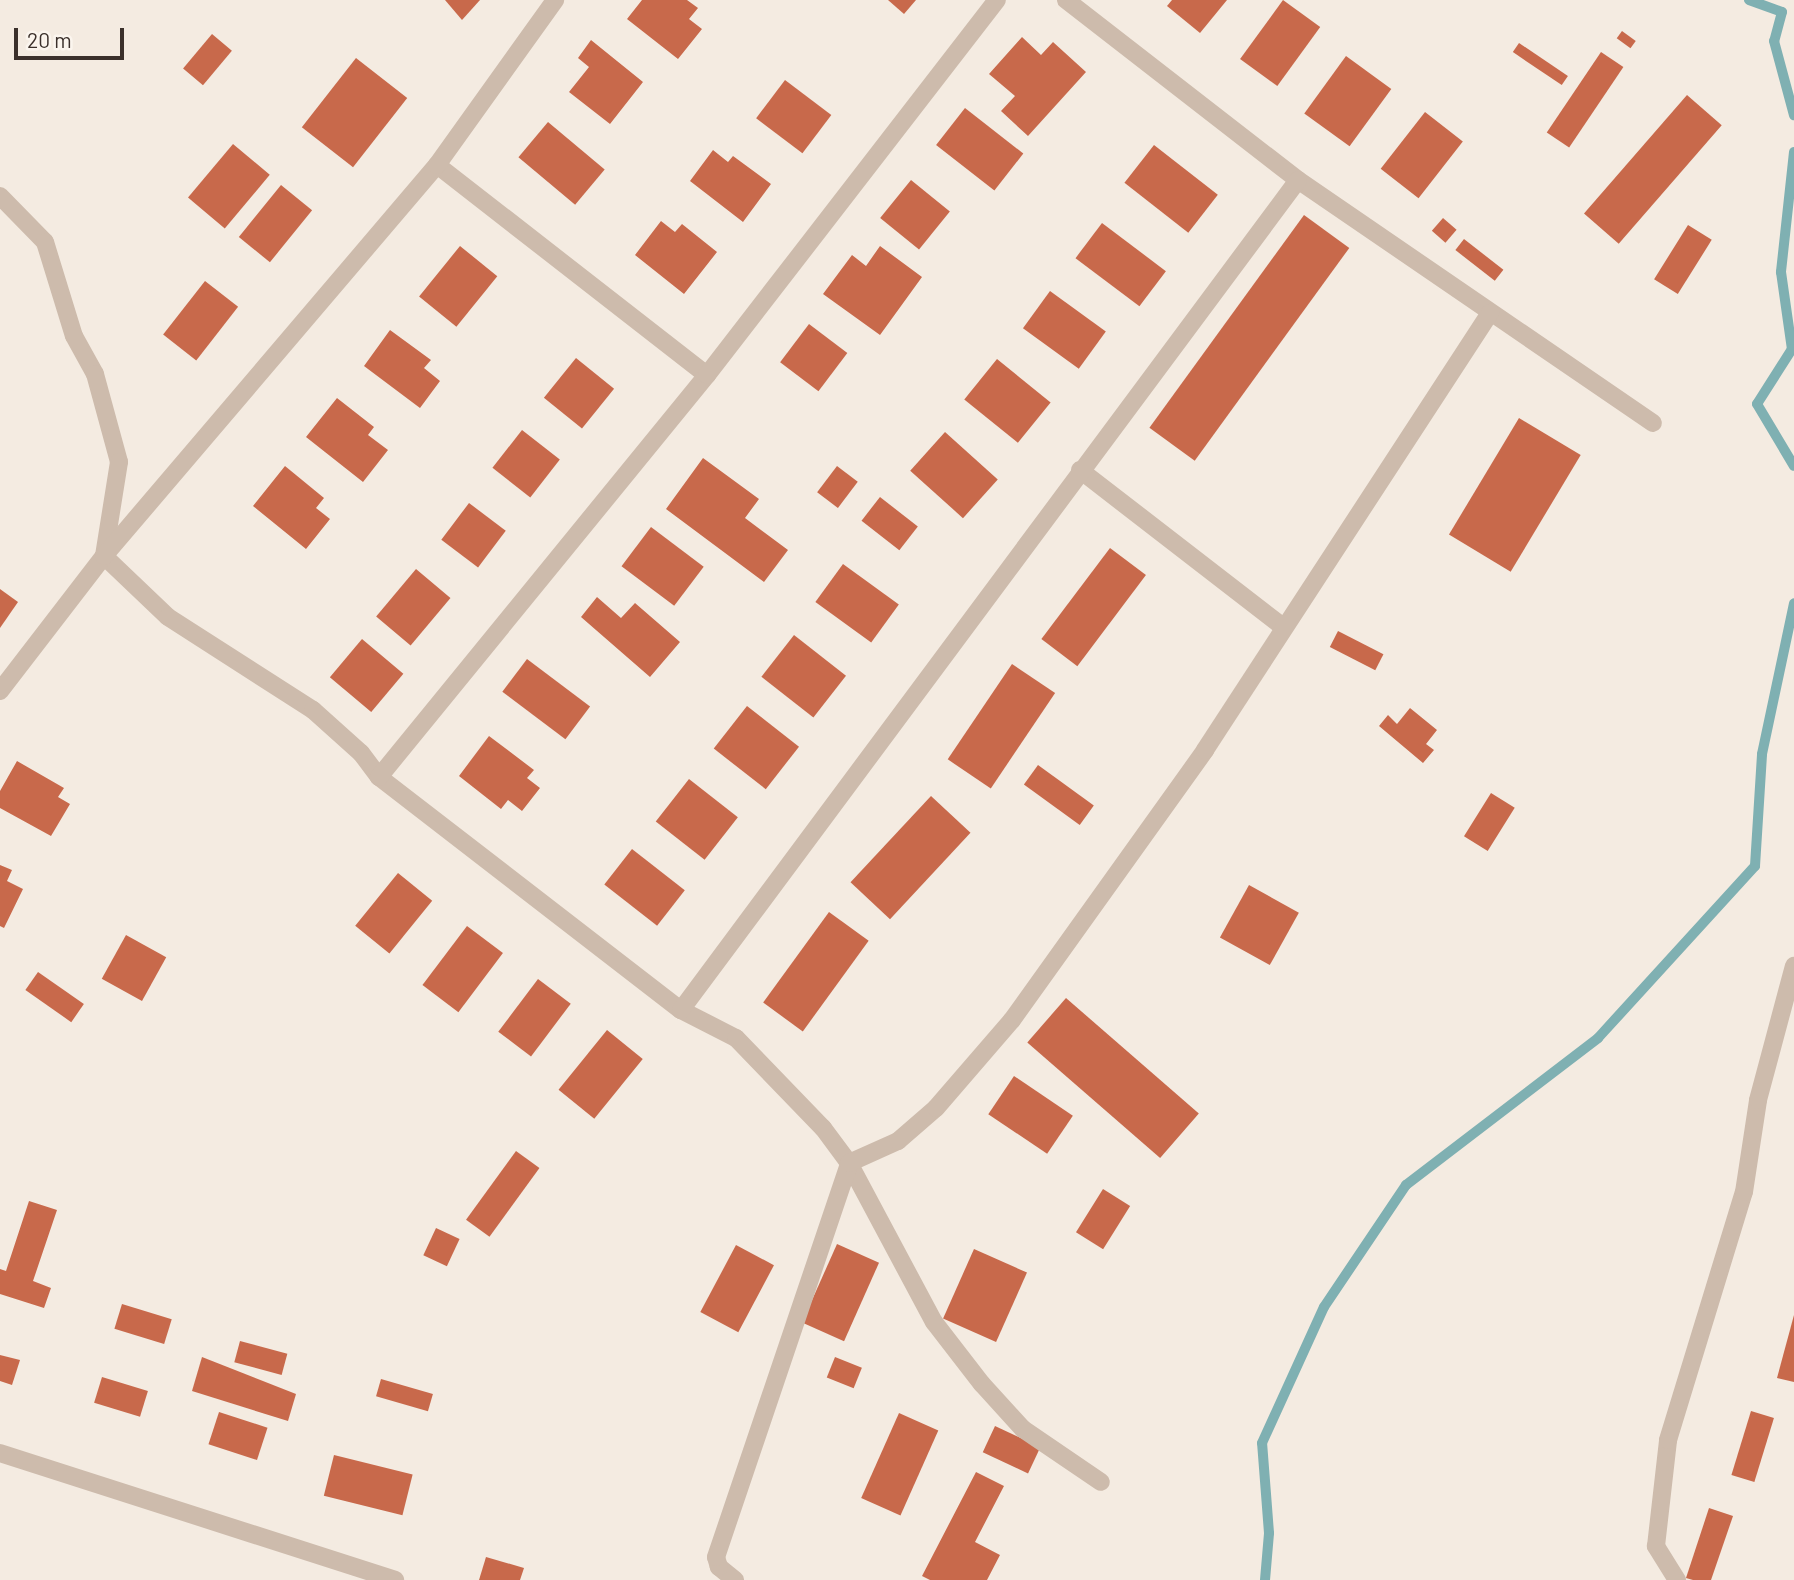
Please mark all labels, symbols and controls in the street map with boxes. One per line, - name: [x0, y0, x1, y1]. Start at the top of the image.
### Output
- scale bar: [18, 14, 128, 58]
- text: 20 m: [27, 27, 72, 52]

